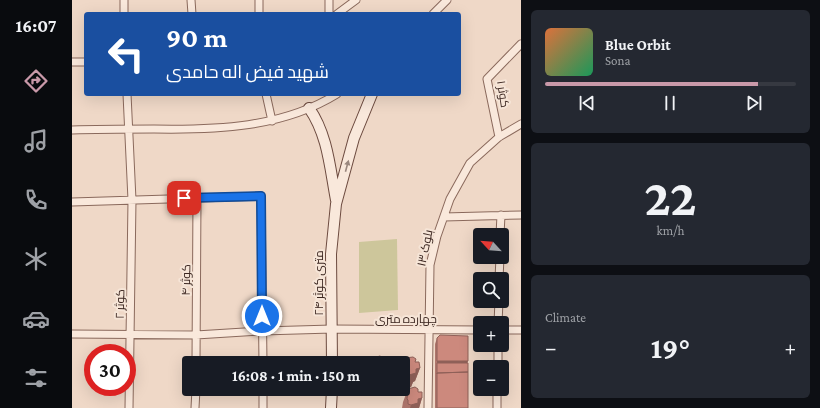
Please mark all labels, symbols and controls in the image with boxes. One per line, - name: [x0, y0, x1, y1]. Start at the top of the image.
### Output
- text: 16:07: [16, 16, 56, 36]
- text: 90 m: [166, 22, 227, 53]
- icon: left: [100, 28, 152, 80]
- text: Blue Orbit: [605, 37, 671, 53]
- text: Sona: [605, 53, 631, 68]
- text: شهید فیض اله حامدی: [166, 62, 329, 82]
- icon: directions: [22, 67, 50, 95]
- street label: کوثر ۱: [494, 79, 512, 109]
- icon: previous: [576, 92, 598, 114]
- icon: pause: [659, 92, 681, 114]
- icon: next: [743, 92, 765, 114]
- icon: music: [22, 127, 50, 155]
- one-way arrow: [344, 160, 350, 173]
- text: 22: [644, 168, 697, 226]
- pin: [167, 181, 201, 215]
- icon: phone: [22, 186, 50, 214]
- icon: arrive: [173, 187, 195, 209]
- text: km/h: [656, 223, 685, 238]
- street label: بلوک ۱۳: [414, 228, 436, 268]
- north arrow: [473, 228, 509, 264]
- map controls: [473, 228, 509, 396]
- icon: climate: [22, 245, 50, 273]
- street label: ۲۴ متری کوثر: [312, 250, 326, 316]
- street label: کوثر ۴: [179, 264, 193, 296]
- button: search: [473, 272, 509, 308]
- street label: کوثر ۲: [113, 289, 127, 319]
- position arrow: [241, 295, 283, 337]
- icon: car: [22, 305, 50, 333]
- text: Climate: [545, 310, 586, 325]
- street label: چهارده متری: [375, 312, 437, 328]
- button: +: [473, 316, 509, 352]
- text: 19°: [651, 331, 690, 364]
- text: −: [545, 335, 557, 360]
- text: +: [784, 335, 796, 360]
- speed limit sign: 30: [84, 344, 136, 396]
- button: −: [473, 360, 509, 396]
- icon: filters: [22, 364, 50, 392]
- text: 16:08 · 1 min · 150 m: [232, 368, 360, 384]

